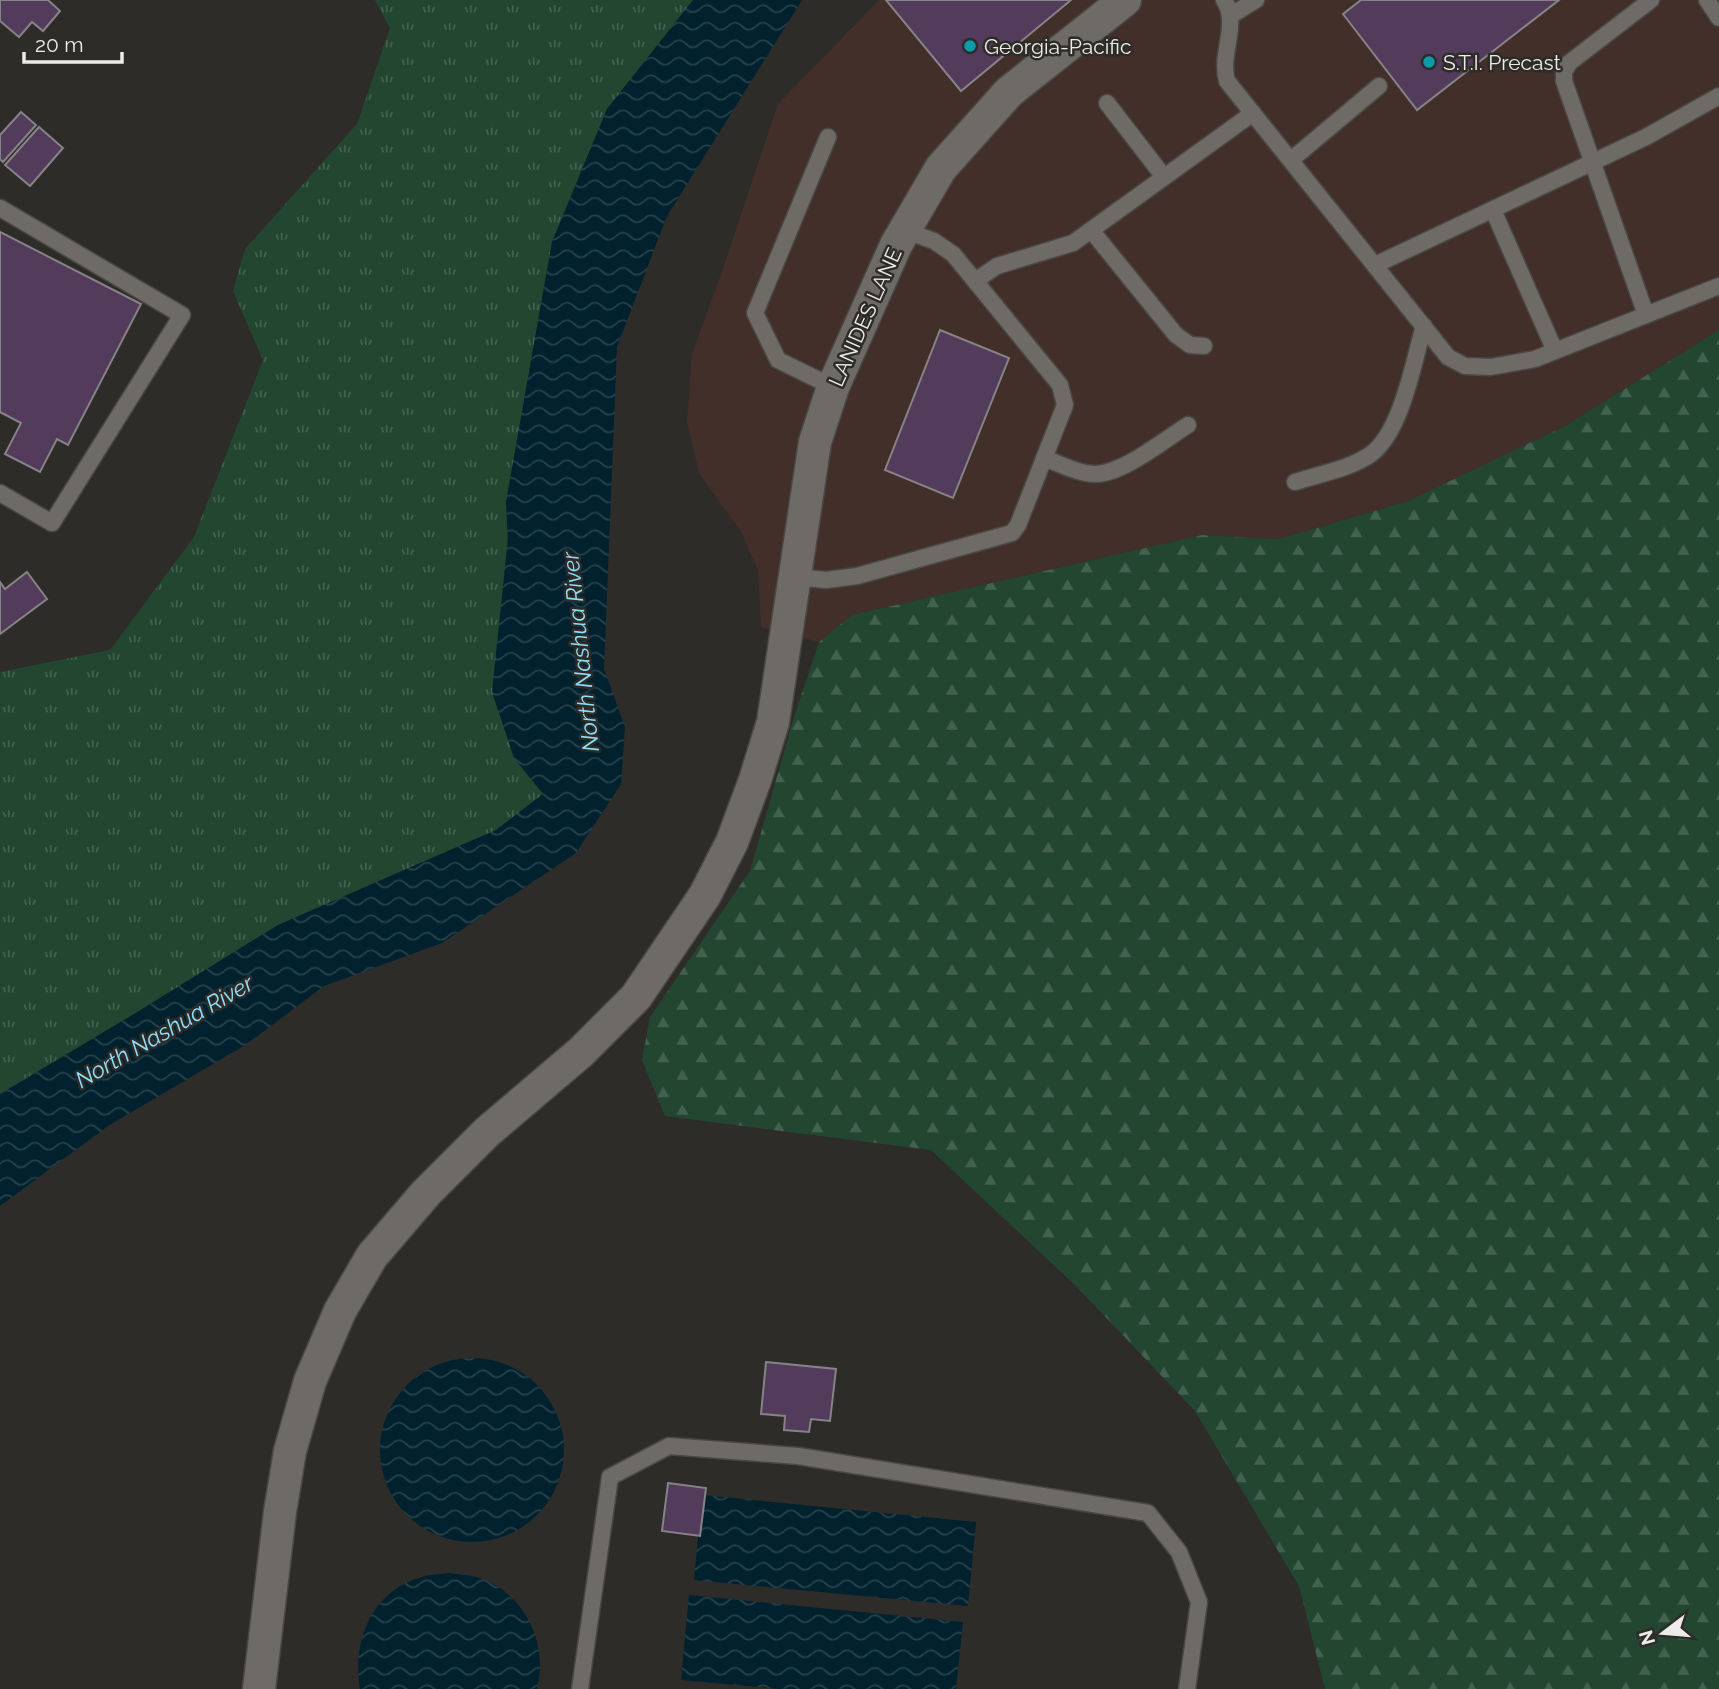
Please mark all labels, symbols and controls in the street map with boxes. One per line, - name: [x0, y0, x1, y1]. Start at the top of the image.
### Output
- scale bar: [24, 21, 122, 65]
- text: 20 m: [35, 32, 83, 57]
- place label: Georgia-Pacific: [984, 34, 1131, 59]
- marker: Georgia-Pacific: [962, 38, 978, 54]
- place label: S.T.I. Precast: [1443, 50, 1561, 75]
- marker: S.T.I. Precast: [1421, 54, 1437, 70]
- street label: LANIDES LANE: [823, 244, 907, 390]
- water label: North Nashua River: [556, 549, 604, 753]
- water label: North Nashua River: [70, 968, 259, 1093]
- north arrow: [1628, 1598, 1698, 1668]
- text: N: [1634, 1628, 1659, 1648]

